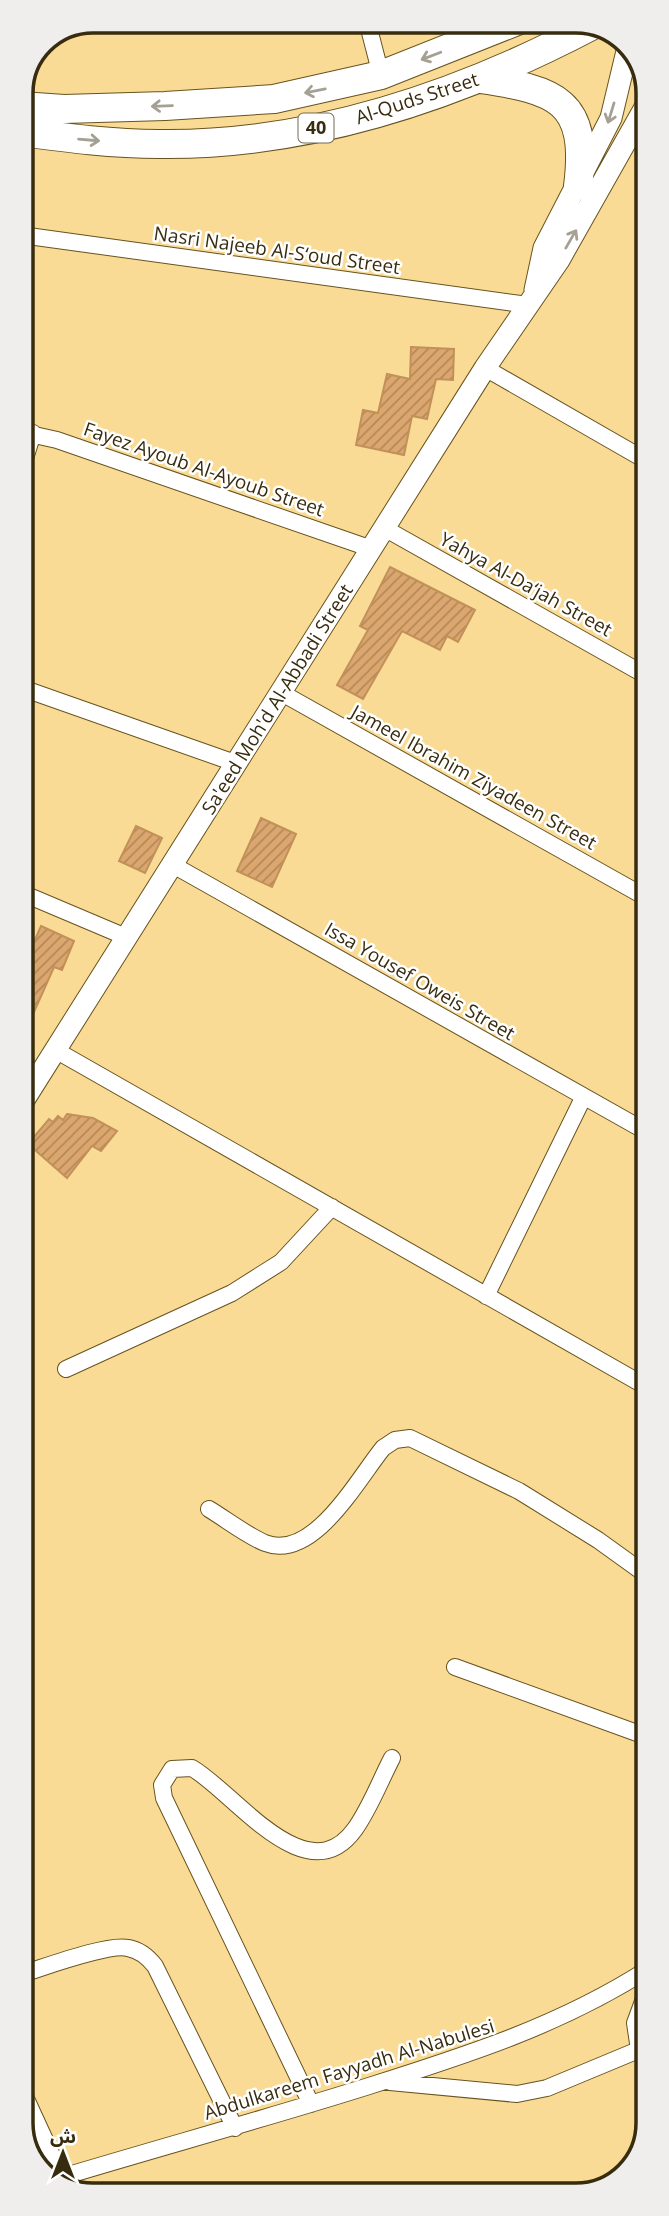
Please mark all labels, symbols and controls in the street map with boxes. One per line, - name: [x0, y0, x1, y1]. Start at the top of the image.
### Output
- one-way arrow: [421, 50, 443, 63]
- street label: Al-Quds Street: [352, 66, 482, 130]
- one-way arrow: [304, 85, 327, 98]
- one-way arrow: [151, 99, 174, 113]
- one-way arrow: [604, 102, 617, 124]
- road number: 40: [298, 113, 334, 142]
- one-way arrow: [77, 134, 100, 147]
- street label: Nasri Najeeb Al-S‘oud Street: [152, 220, 402, 280]
- one-way arrow: [564, 229, 578, 249]
- street label: Fayez Ayoub Al-Ayoub Street: [80, 416, 328, 523]
- street label: Yahya Al-Da‘jah Street: [435, 526, 617, 642]
- street label: Sa'eed Moh'd Al-Abbadi Street: [195, 579, 359, 819]
- street label: Jameel Ibrahim Ziyadeen Street: [345, 698, 602, 856]
- street label: Issa Yousef Oweis Street: [320, 916, 520, 1046]
- street label: Abdulkareem Fayyadh Al-Nabulesi: [201, 2012, 497, 2126]
- north arrow: [28, 2118, 98, 2188]
- text: ش: [50, 2123, 76, 2149]

